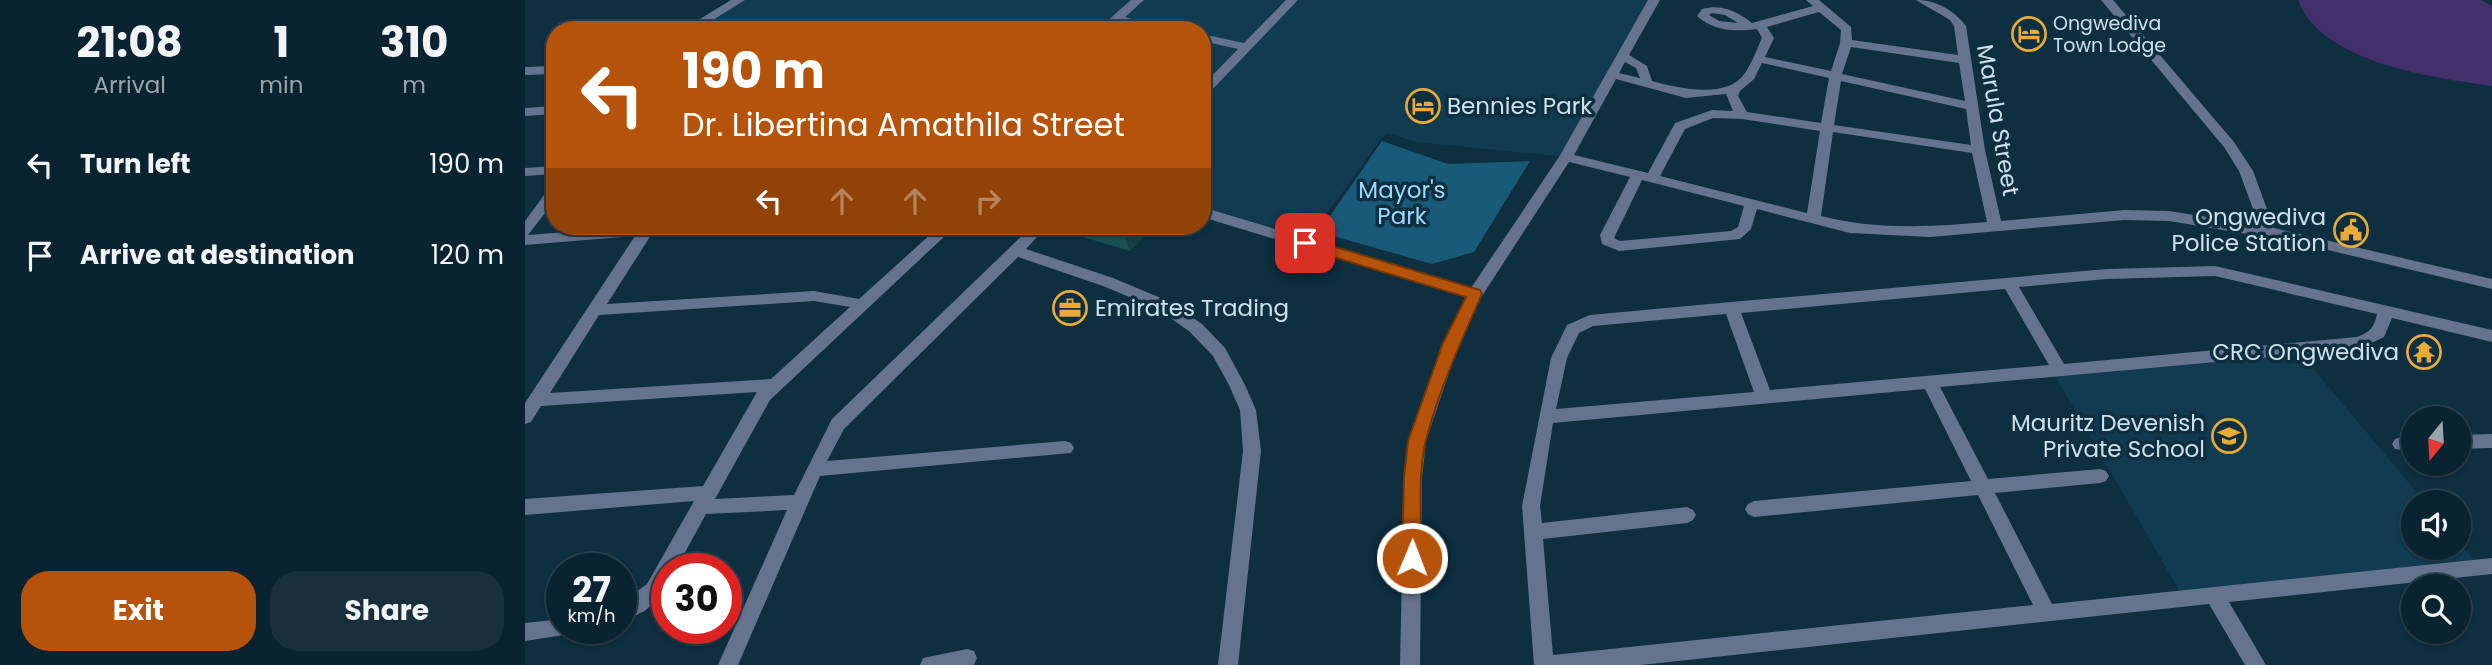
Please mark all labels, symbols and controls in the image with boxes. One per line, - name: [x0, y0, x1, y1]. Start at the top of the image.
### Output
- place label: Ongwediva Town Lodge: [2053, 10, 2166, 59]
- text: 21:08: [77, 13, 183, 72]
- text: 1: [273, 13, 289, 72]
- text: 310: [380, 13, 448, 72]
- hotel icon: Ongwediva Town Lodge: [2010, 15, 2048, 53]
- text: 190 m: [682, 37, 825, 105]
- street label: Marula Street: [1969, 42, 2027, 198]
- icon: left: [567, 49, 658, 140]
- text: Arrival: [93, 69, 166, 101]
- text: min: [259, 69, 303, 101]
- text: m: [402, 69, 426, 101]
- hotel icon: Bennies Park: [1404, 87, 1442, 125]
- place label: Bennies Park: [1447, 90, 1592, 122]
- text: Dr. Libertina Amathila Street: [682, 102, 1125, 147]
- icon: left: [21, 146, 59, 184]
- text: Turn left: [80, 146, 191, 182]
- text: 190 m: [429, 146, 504, 182]
- park label: Mayor's Park: [1358, 174, 1446, 232]
- icon: left: [750, 182, 788, 220]
- icon: ahead: [823, 182, 861, 220]
- icon: ahead: [896, 182, 934, 220]
- icon: right: [969, 182, 1007, 220]
- place label: Ongwediva Police Station: [2171, 201, 2326, 259]
- public building icon: Ongwediva Police Station: [2332, 211, 2370, 249]
- pin: [1275, 213, 1335, 273]
- icon: arrive: [1286, 224, 1324, 262]
- icon: arrive: [21, 237, 59, 275]
- text: Arrive at destination: [80, 237, 355, 273]
- text: 120 m: [431, 237, 504, 273]
- office icon: Emirates Trading: [1051, 289, 1089, 327]
- place label: Emirates Trading: [1095, 292, 1289, 324]
- temple icon: CRC Ongwediva: [2405, 333, 2443, 371]
- place label: CRC Ongwediva: [2212, 336, 2399, 368]
- north arrow: [2401, 406, 2471, 476]
- map controls: [2401, 406, 2471, 644]
- place label: Mauritz Devenish Private School: [2011, 407, 2205, 465]
- school or university icon: Mauritz Devenish Private School: [2210, 417, 2248, 455]
- button: sound: [2401, 490, 2471, 560]
- position arrow: [1375, 521, 1449, 595]
- speed limit sign: 30: [651, 553, 742, 644]
- text: 27: [572, 565, 611, 614]
- button: Exit: [21, 571, 256, 651]
- button: Share: [270, 571, 504, 651]
- button: search: [2401, 574, 2471, 644]
- text: km/h: [568, 603, 615, 628]

